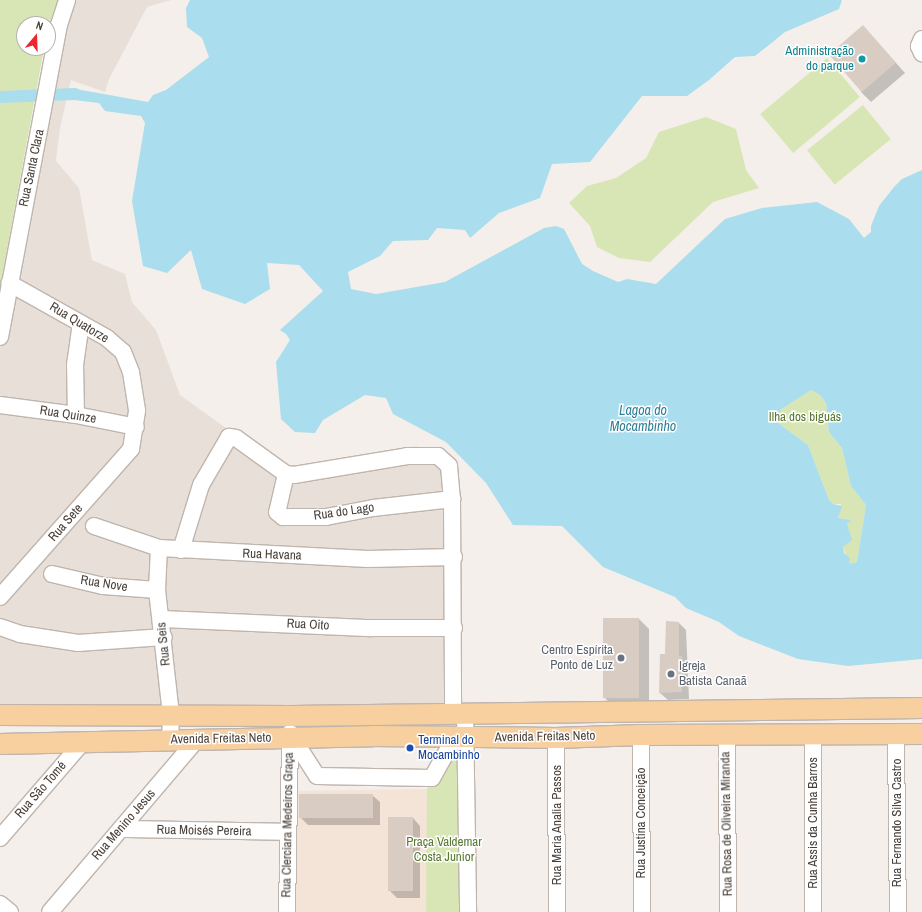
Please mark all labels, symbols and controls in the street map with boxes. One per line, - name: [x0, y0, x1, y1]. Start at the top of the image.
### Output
- north arrow: [16, 16, 56, 56]
- text: N: [34, 18, 45, 33]
- place label: Administração do parque: [785, 44, 854, 75]
- marker: Administração do parque: [857, 54, 867, 64]
- street label: Rua Santa Clara: [16, 128, 48, 208]
- street label: Rua Quatorze: [47, 299, 111, 347]
- water label: Lagoa do Mocambinho: [610, 402, 676, 434]
- street label: Rua Quinze: [39, 403, 97, 427]
- park label: Ilha dos biguás: [769, 409, 841, 425]
- street label: Rua do Lago: [313, 500, 375, 524]
- street label: Rua Sete: [46, 501, 86, 545]
- street label: Rua Havana: [242, 546, 302, 564]
- street label: Rua Nove: [79, 573, 129, 595]
- street label: Rua Oito: [286, 616, 330, 634]
- street label: Rua Seis: [154, 621, 174, 667]
- place label: Centro Espírita Ponto de Luz: [541, 643, 613, 674]
- marker: Centro Espírita Ponto de Luz: [616, 653, 626, 663]
- place label: Igreja Batista Canaã: [679, 659, 747, 690]
- marker: Igreja Batista Canaã: [666, 669, 676, 679]
- street label: Avenida Freitas Neto: [495, 728, 595, 746]
- street label: Avenida Freitas Neto: [171, 730, 271, 748]
- place label: Terminal do Mocambinho: [418, 733, 480, 764]
- marker: Terminal do Mocambinho: [405, 743, 415, 753]
- street label: Rua Clerciara Medeiros Graça: [279, 752, 297, 898]
- street label: Rua Rosa de Oliveira Miranda: [718, 752, 736, 896]
- street label: Rua Assis da Cunha Barros: [805, 757, 821, 889]
- street label: Rua São Tomé: [12, 758, 70, 822]
- street label: Rua Fernando Silva Castro: [889, 759, 905, 887]
- street label: Rua Maria Analia Passos: [549, 765, 565, 885]
- street label: Rua Justina Conceição: [633, 768, 649, 878]
- street label: Rua Menino Jesus: [89, 786, 159, 864]
- street label: Rua Moisés Pereira: [156, 822, 252, 840]
- park label: Praça Valdemar Costa Junior: [406, 835, 482, 866]

